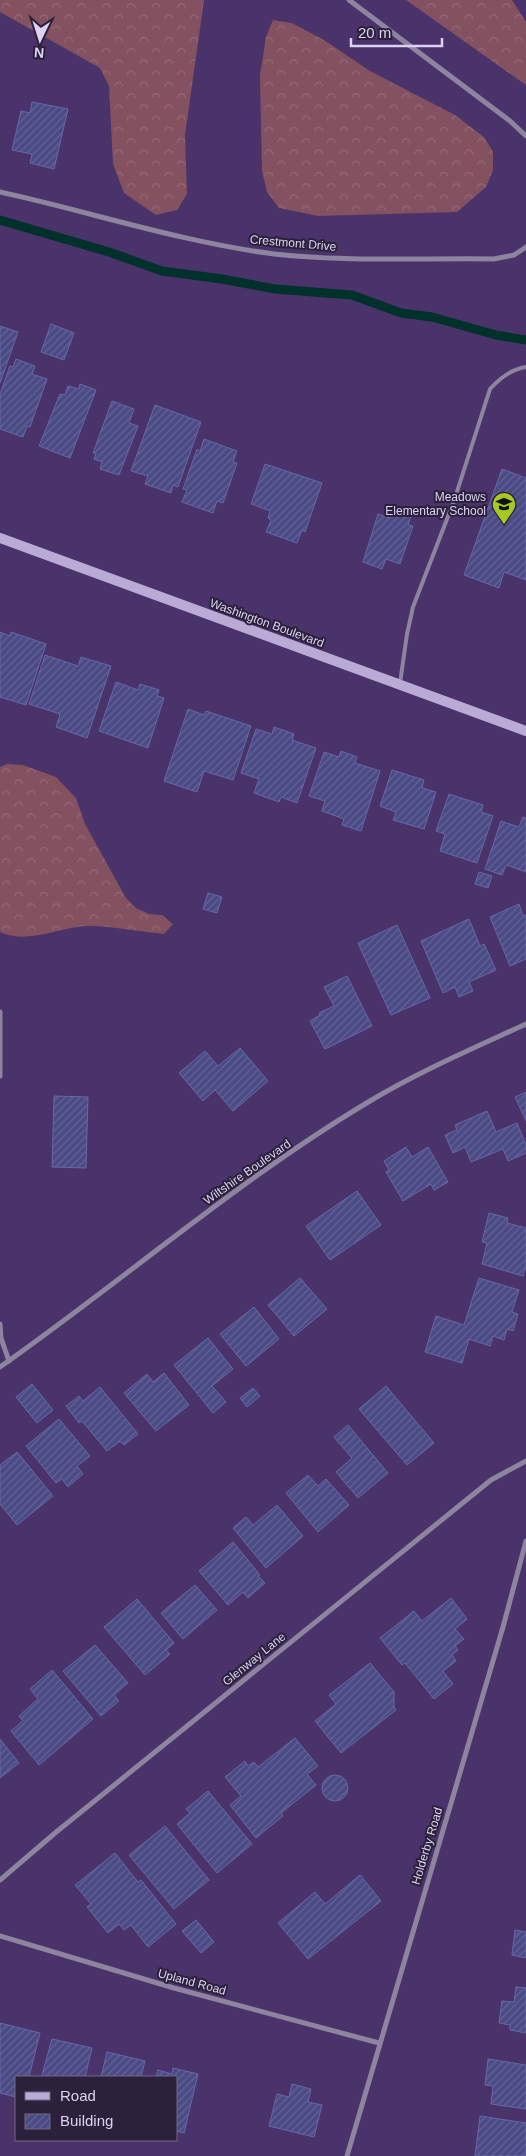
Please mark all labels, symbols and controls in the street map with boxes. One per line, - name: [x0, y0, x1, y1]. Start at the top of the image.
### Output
- north arrow: [15, 15, 65, 65]
- scale bar: [351, 15, 442, 47]
- text: 20 m: [358, 24, 391, 41]
- text: N: [33, 45, 45, 61]
- street label: Crestmont Drive: [249, 232, 337, 254]
- place label: Meadows Elementary School: [385, 490, 486, 518]
- school or university icon: Meadows Elementary School: [491, 491, 517, 525]
- street label: Washington Boulevard: [208, 596, 326, 650]
- street label: Wiltshire Boulevard: [201, 1137, 293, 1207]
- street label: Glenway Lane: [220, 1629, 288, 1689]
- street label: Holderby Road: [409, 1806, 445, 1886]
- street label: Upland Road: [156, 1966, 228, 1998]
- legend: [15, 2076, 178, 2141]
- text: Road: [60, 2087, 96, 2104]
- text: Building: [60, 2112, 113, 2129]

